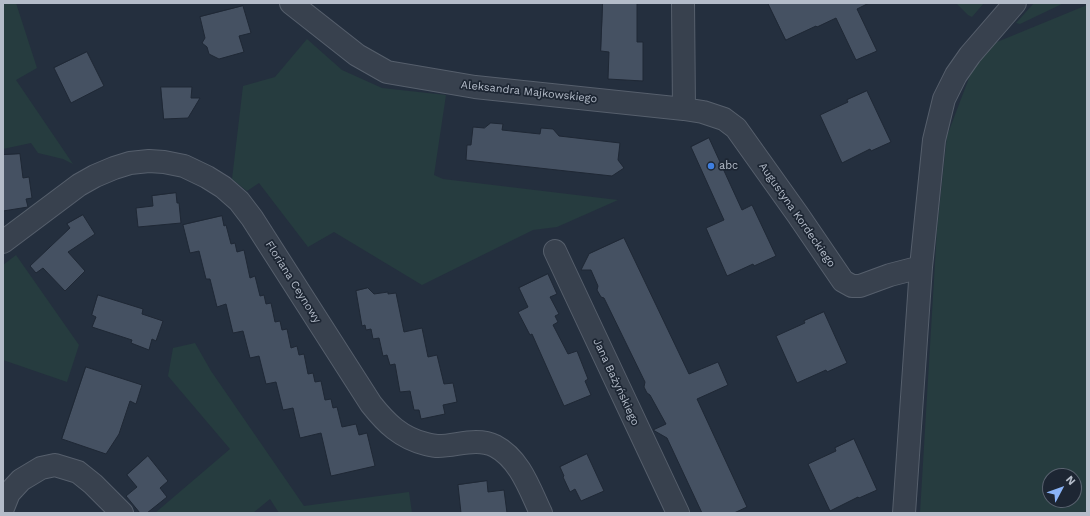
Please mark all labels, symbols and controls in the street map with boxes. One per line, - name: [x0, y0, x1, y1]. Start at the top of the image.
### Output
- street label: Aleksandra Majkowskiego: [460, 78, 598, 106]
- place label: abc: [719, 159, 738, 173]
- street label: Augustyna Kordeckiego: [756, 160, 838, 270]
- marker: abc: [706, 161, 716, 171]
- street label: Floriana Ceynowy: [262, 238, 324, 326]
- street label: Jana Bażyńskiego: [590, 336, 642, 428]
- north arrow: [1042, 468, 1082, 508]
- text: N: [1063, 473, 1078, 488]

